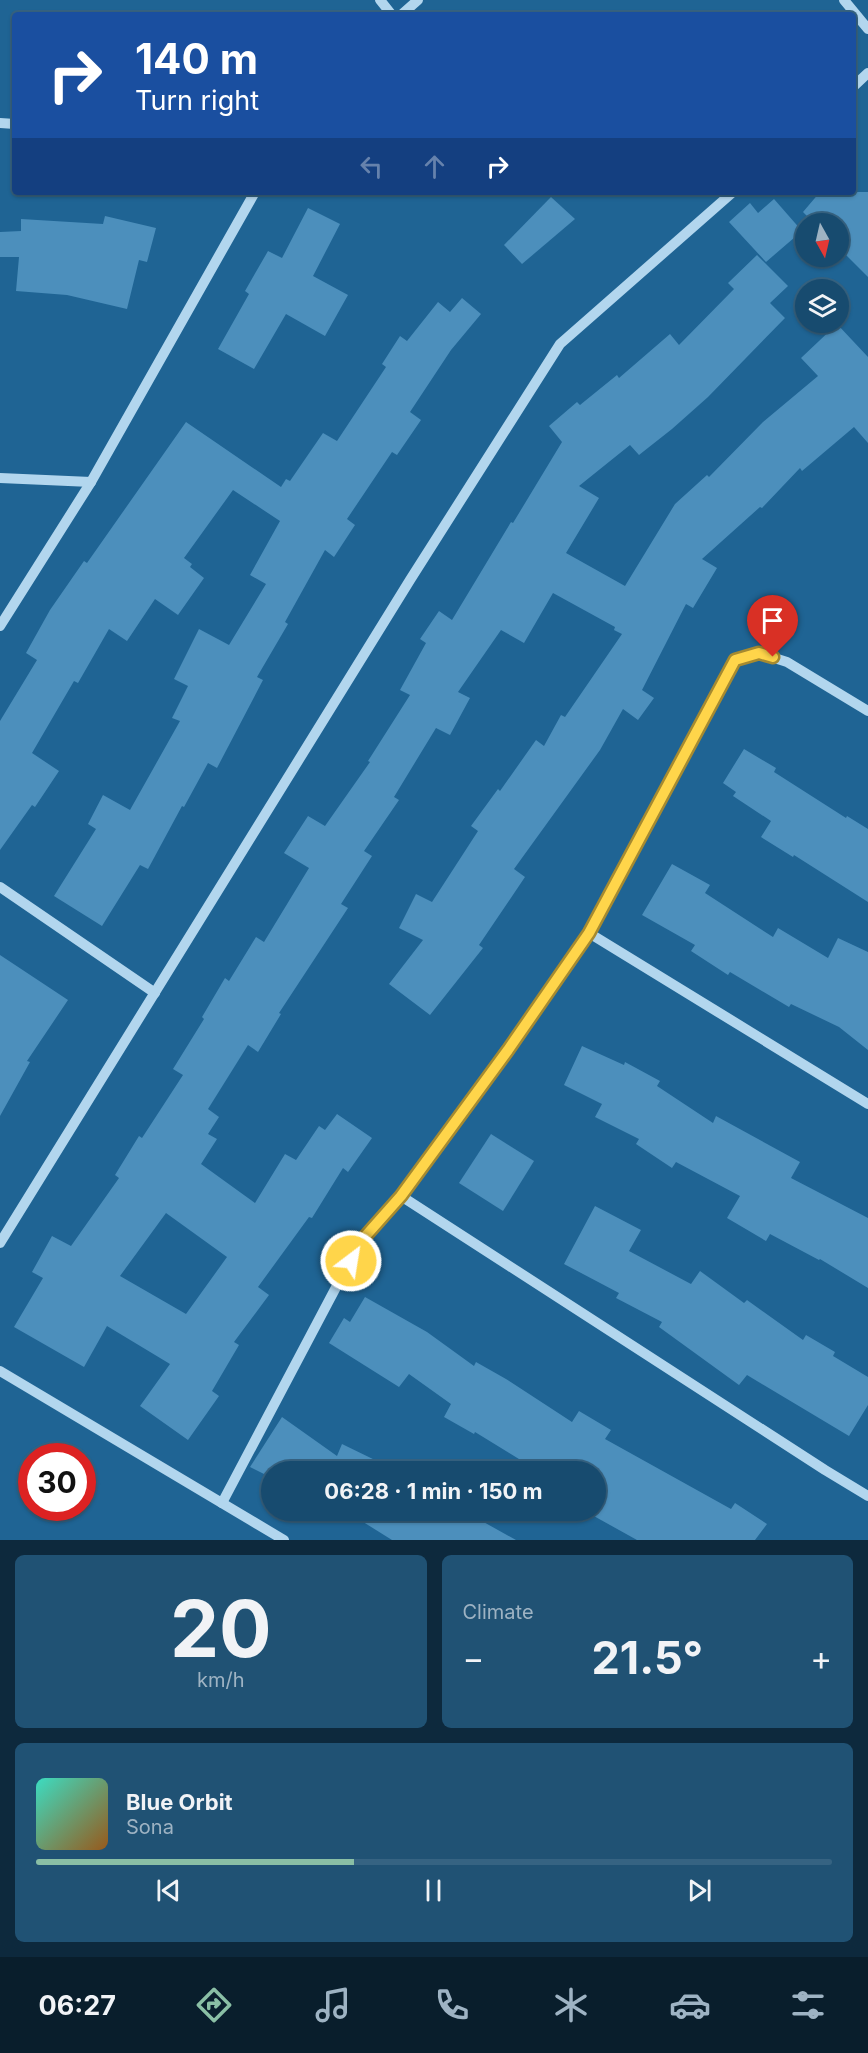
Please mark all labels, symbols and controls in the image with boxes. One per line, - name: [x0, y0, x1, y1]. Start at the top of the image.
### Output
- text: 140 m: [135, 33, 258, 84]
- icon: right: [36, 36, 114, 114]
- text: Turn right: [135, 84, 259, 117]
- icon: left: [355, 150, 388, 183]
- icon: ahead: [418, 150, 451, 183]
- icon: right: [481, 150, 514, 183]
- north arrow: [795, 213, 849, 267]
- map controls: [795, 213, 849, 333]
- button: layers: [795, 279, 849, 333]
- pin: [747, 595, 798, 657]
- icon: arrive: [756, 604, 789, 637]
- position arrow: [319, 1229, 383, 1293]
- speed limit sign: 30: [18, 1443, 96, 1521]
- text: 06:28 · 1 min · 150 m: [324, 1478, 543, 1504]
- text: 20: [170, 1581, 272, 1676]
- text: Climate: [463, 1600, 534, 1624]
- text: 21.5°: [591, 1630, 703, 1685]
- text: −: [463, 1638, 484, 1678]
- text: +: [810, 1638, 832, 1678]
- text: km/h: [197, 1668, 245, 1692]
- text: Blue Orbit: [126, 1789, 233, 1815]
- text: Sona: [126, 1815, 174, 1839]
- icon: previous: [152, 1874, 185, 1907]
- icon: pause: [417, 1874, 450, 1907]
- icon: next: [683, 1874, 716, 1907]
- icon: directions: [193, 1984, 235, 2026]
- icon: music: [312, 1984, 354, 2026]
- icon: phone: [431, 1984, 473, 2026]
- icon: climate: [550, 1984, 592, 2026]
- icon: car: [669, 1984, 711, 2026]
- icon: filters: [787, 1984, 829, 2026]
- text: 06:27: [38, 1989, 116, 2022]

